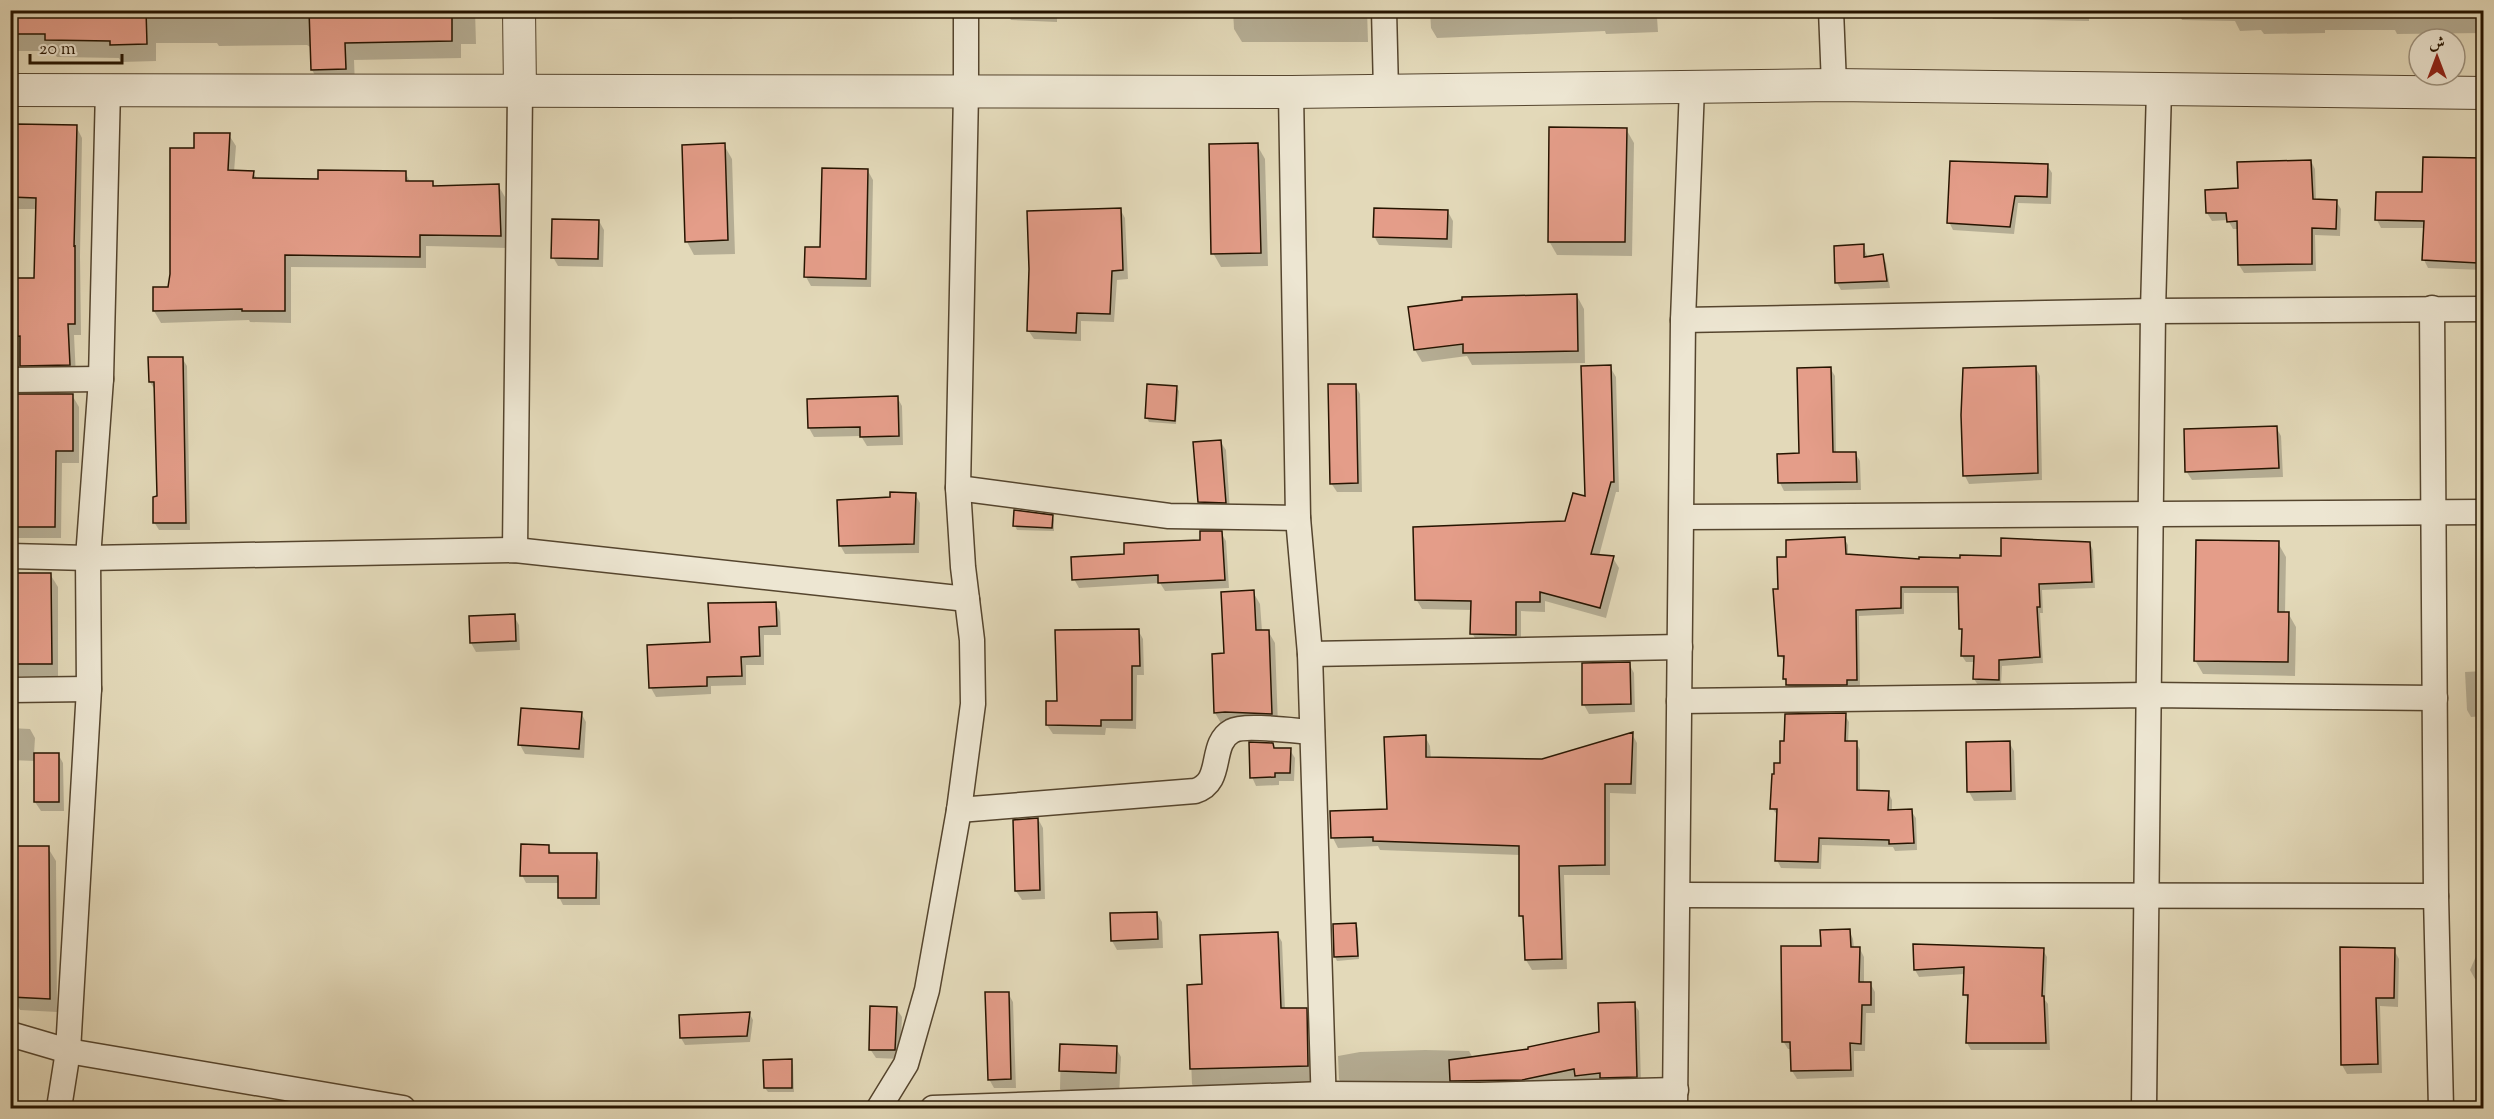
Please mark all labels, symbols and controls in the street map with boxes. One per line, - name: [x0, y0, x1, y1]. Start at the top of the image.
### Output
- scale bar: [30, 27, 122, 65]
- north arrow: [2407, 27, 2467, 87]
- text: ش: [2429, 33, 2445, 56]
- text: 20 m: [39, 37, 76, 63]

